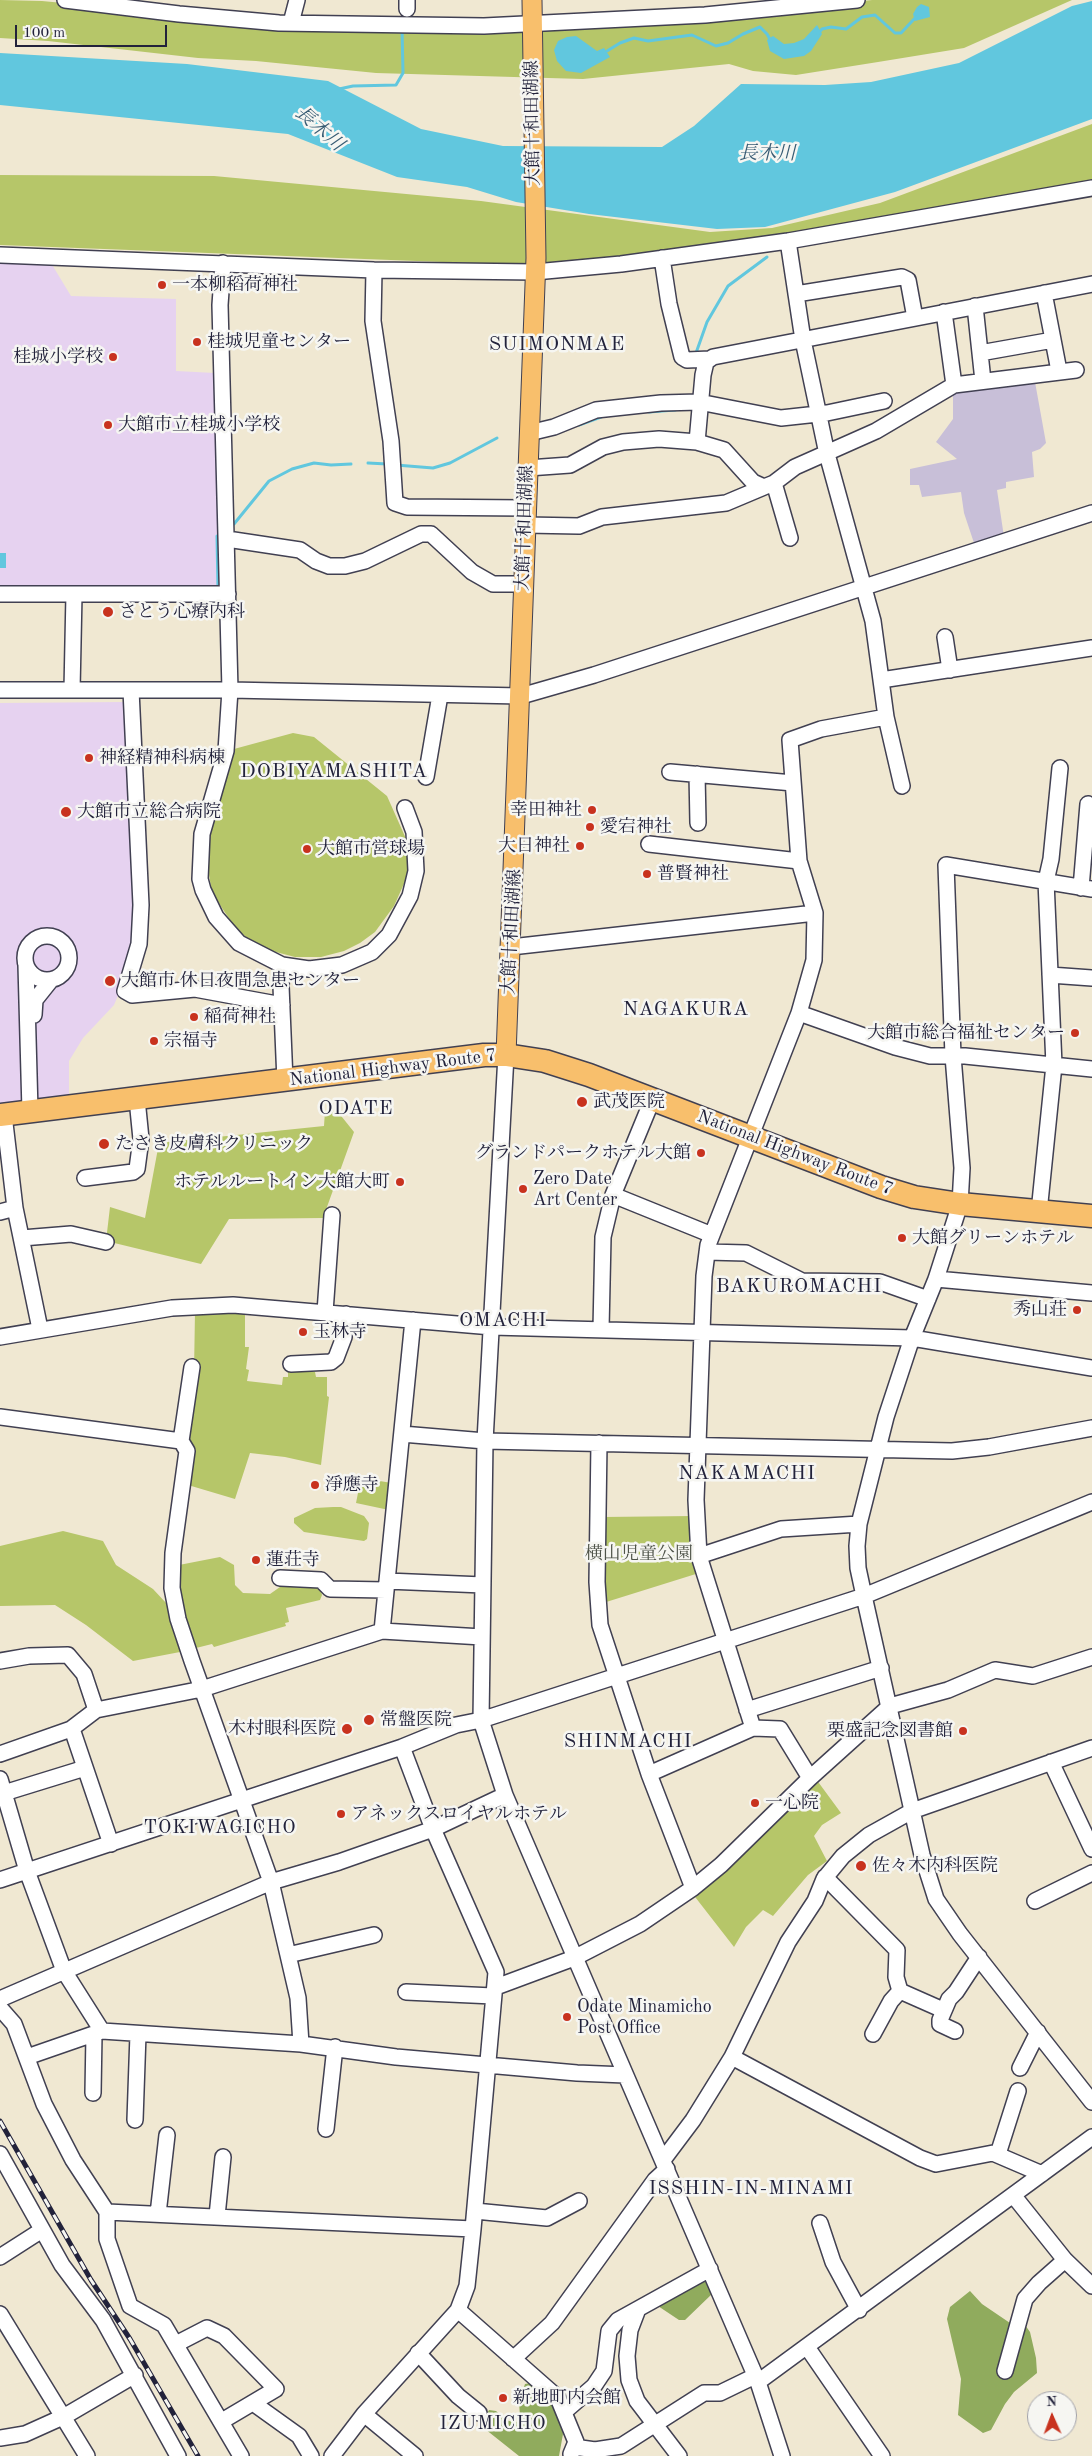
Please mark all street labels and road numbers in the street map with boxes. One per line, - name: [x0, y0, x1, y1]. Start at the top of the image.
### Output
- street label: 大館十和田湖線: [521, 60, 545, 186]
- street label: 大館十和田湖線: [512, 465, 538, 591]
- street label: 大館十和田湖線: [498, 869, 526, 995]
- street label: National Highway Route 7: [288, 1045, 498, 1091]
- street label: National Highway Route 7: [694, 1106, 896, 1200]

